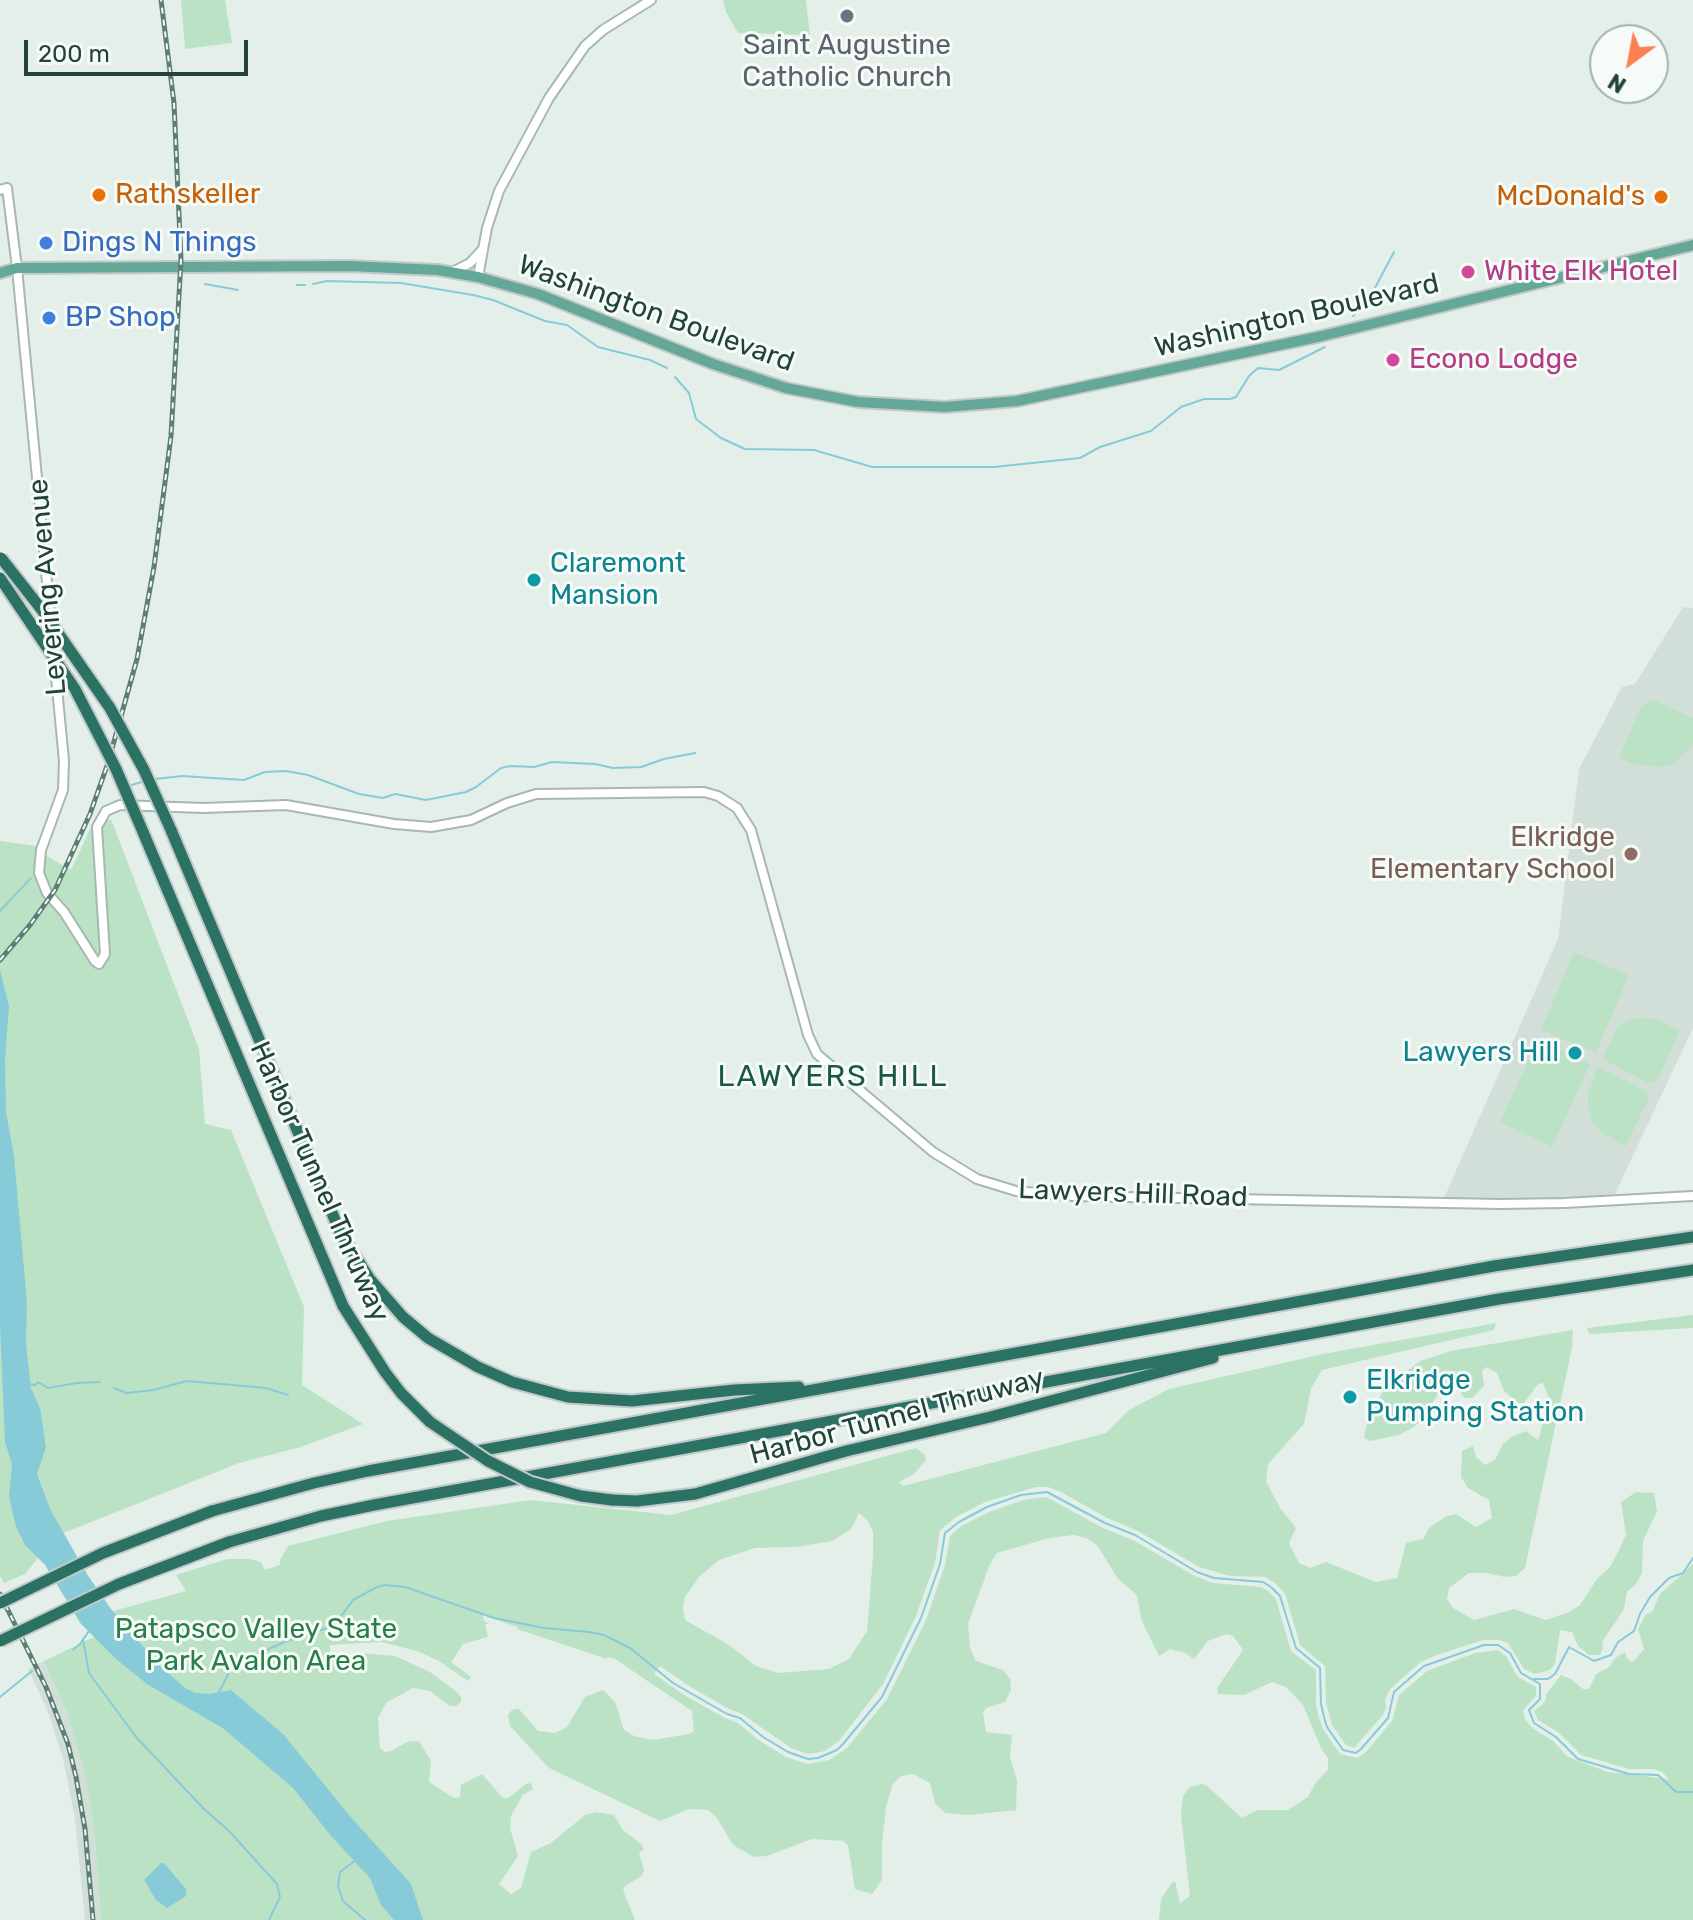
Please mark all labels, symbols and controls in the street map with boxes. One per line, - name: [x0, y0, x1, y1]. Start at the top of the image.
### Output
- marker: Saint Augustine Catholic Church: [838, 7, 856, 25]
- scale bar: [28, 24, 252, 74]
- north arrow: [1589, 24, 1669, 104]
- place label: Saint Augustine Catholic Church: [742, 29, 952, 95]
- text: 200 m: [38, 40, 110, 68]
- text: N: [1603, 67, 1631, 99]
- place label: Rathskeller: [115, 178, 260, 212]
- place label: McDonald's: [1496, 180, 1645, 214]
- marker: Rathskeller: [90, 186, 108, 204]
- marker: McDonald's: [1652, 188, 1670, 206]
- place label: Dings N Things: [62, 226, 257, 260]
- marker: Dings N Things: [37, 234, 55, 252]
- street label: Washington Boulevard: [514, 248, 798, 380]
- place label: White Elk Hotel: [1484, 255, 1678, 289]
- marker: White Elk Hotel: [1459, 263, 1477, 281]
- street label: Washington Boulevard: [1151, 267, 1443, 365]
- place label: BP Shop: [65, 301, 176, 335]
- marker: BP Shop: [40, 309, 58, 327]
- place label: Econo Lodge: [1409, 343, 1578, 377]
- marker: Econo Lodge: [1384, 351, 1402, 369]
- street label: Levering Avenue: [22, 477, 74, 697]
- place label: Claremont Mansion: [550, 547, 686, 613]
- marker: Claremont Mansion: [525, 571, 543, 589]
- place label: Elkridge Elementary School: [1370, 821, 1615, 887]
- marker: Elkridge Elementary School: [1622, 845, 1640, 863]
- place label: Lawyers Hill: [1403, 1036, 1559, 1070]
- street label: Harbor Tunnel Thruway: [242, 1037, 396, 1327]
- marker: Lawyers Hill: [1566, 1044, 1584, 1062]
- district label: LAWYERS HILL: [718, 1059, 948, 1095]
- street label: Lawyers Hill Road: [1018, 1173, 1248, 1215]
- street label: Harbor Tunnel Thruway: [746, 1362, 1048, 1472]
- place label: Elkridge Pumping Station: [1366, 1364, 1584, 1430]
- marker: Elkridge Pumping Station: [1341, 1388, 1359, 1406]
- park label: Patapsco Valley State Park Avalon Area: [115, 1613, 397, 1679]

